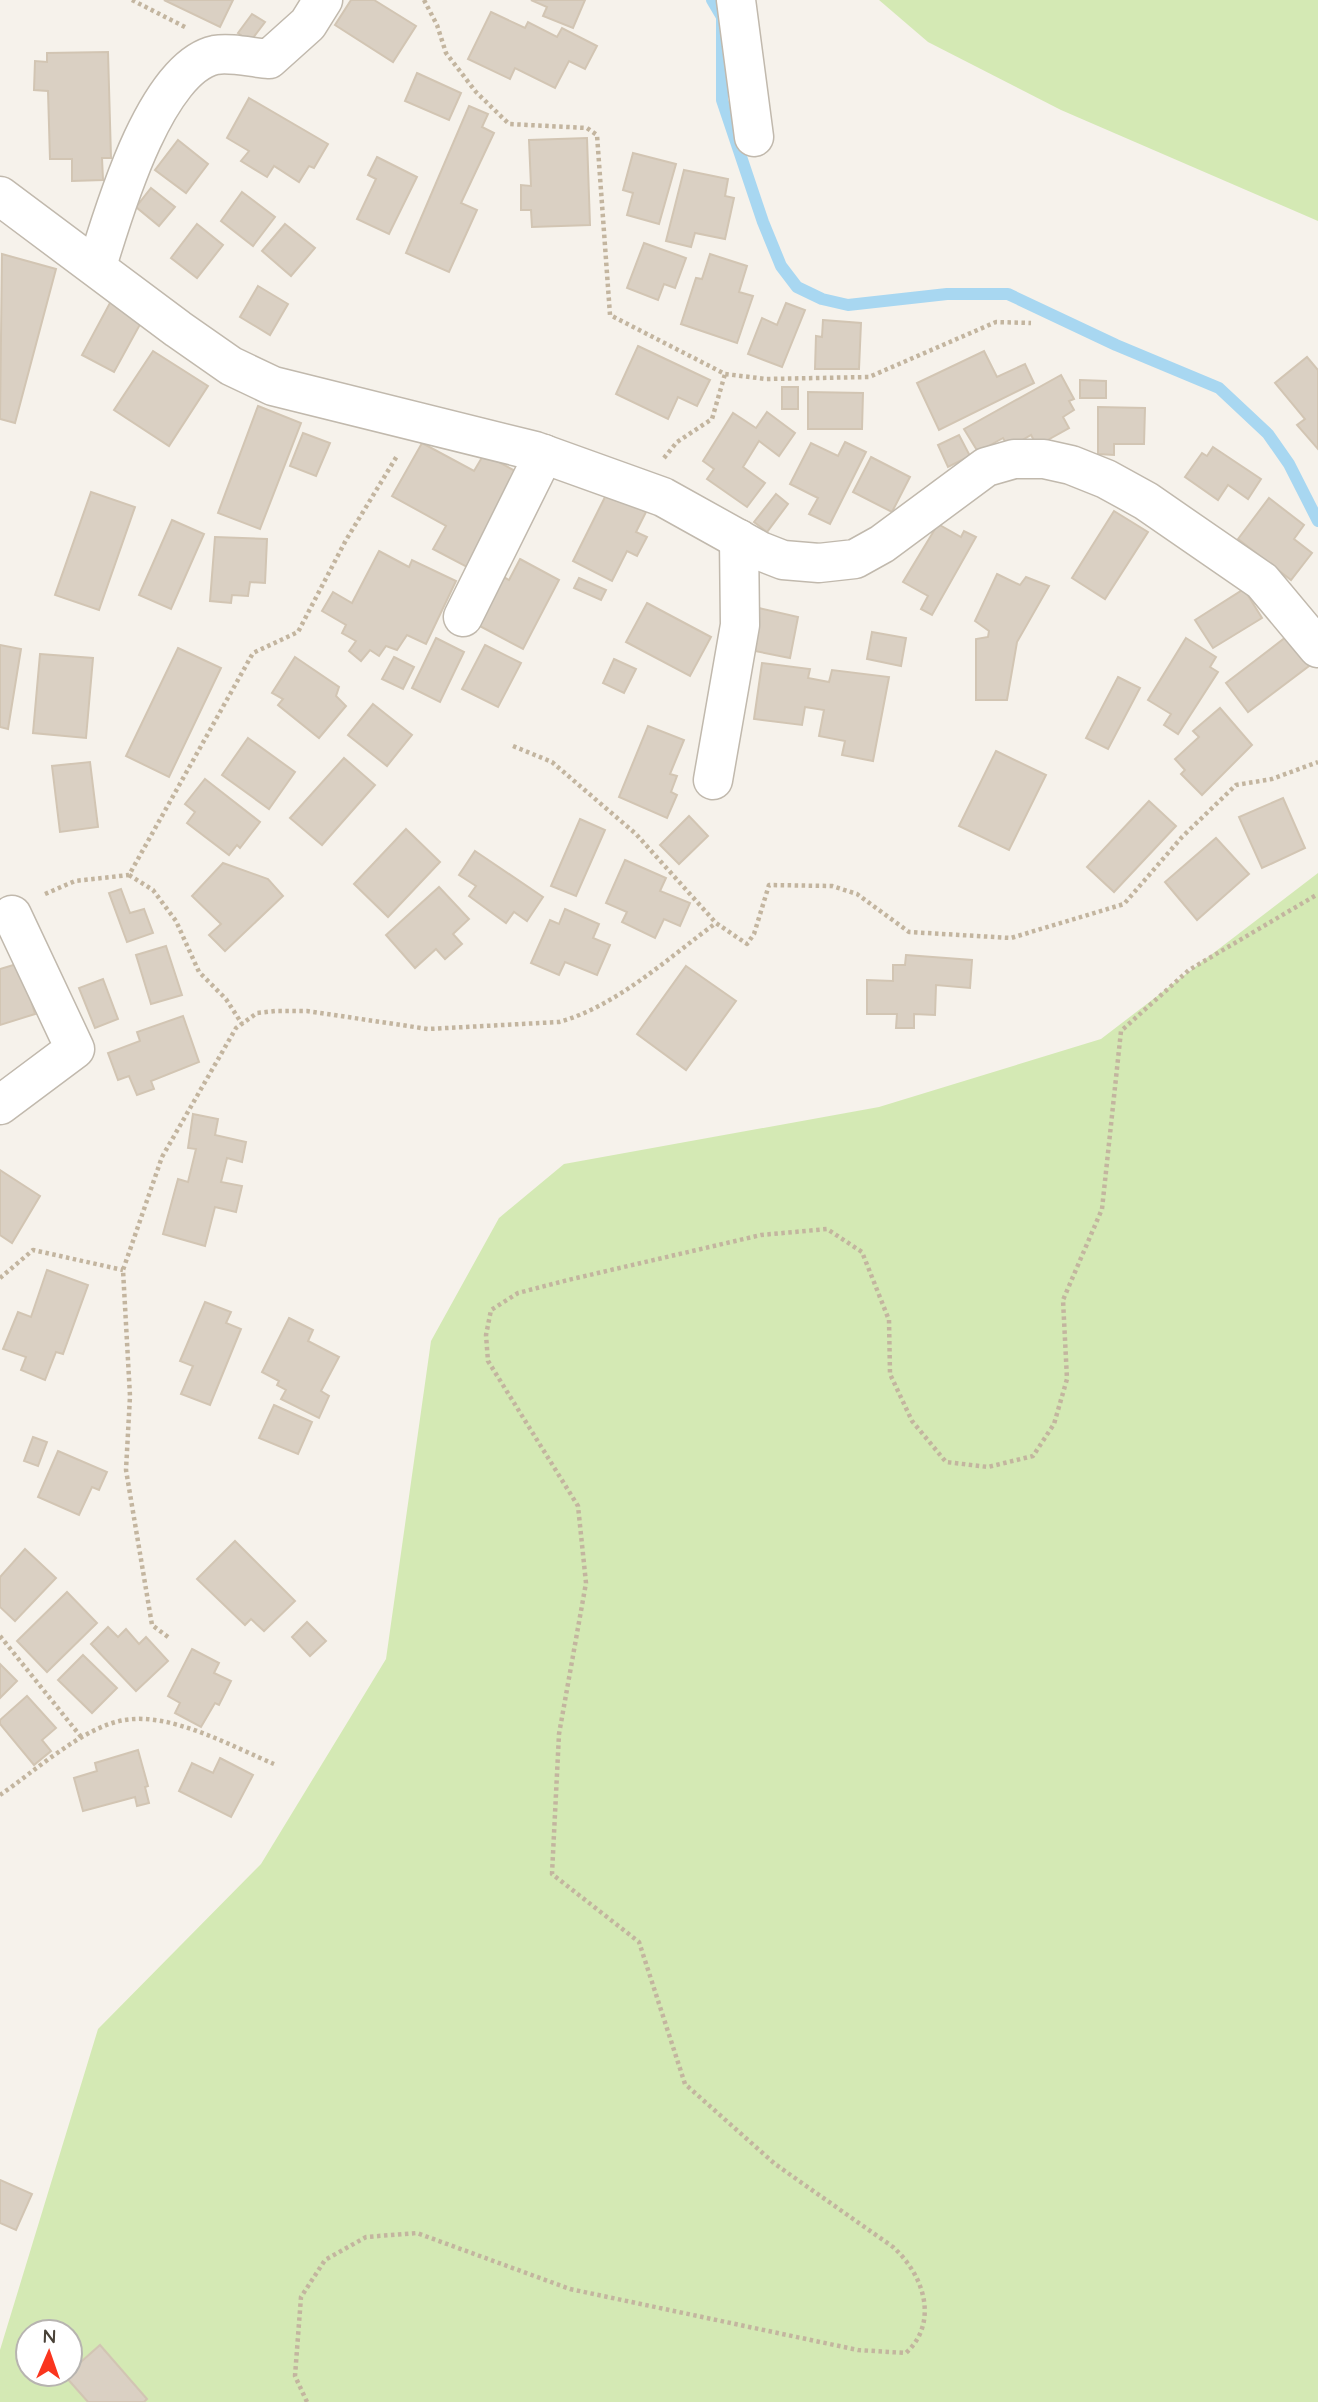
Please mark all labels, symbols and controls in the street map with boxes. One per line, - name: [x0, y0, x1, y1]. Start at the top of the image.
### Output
- north arrow: [14, 2318, 84, 2388]
- text: N: [42, 2324, 57, 2348]

